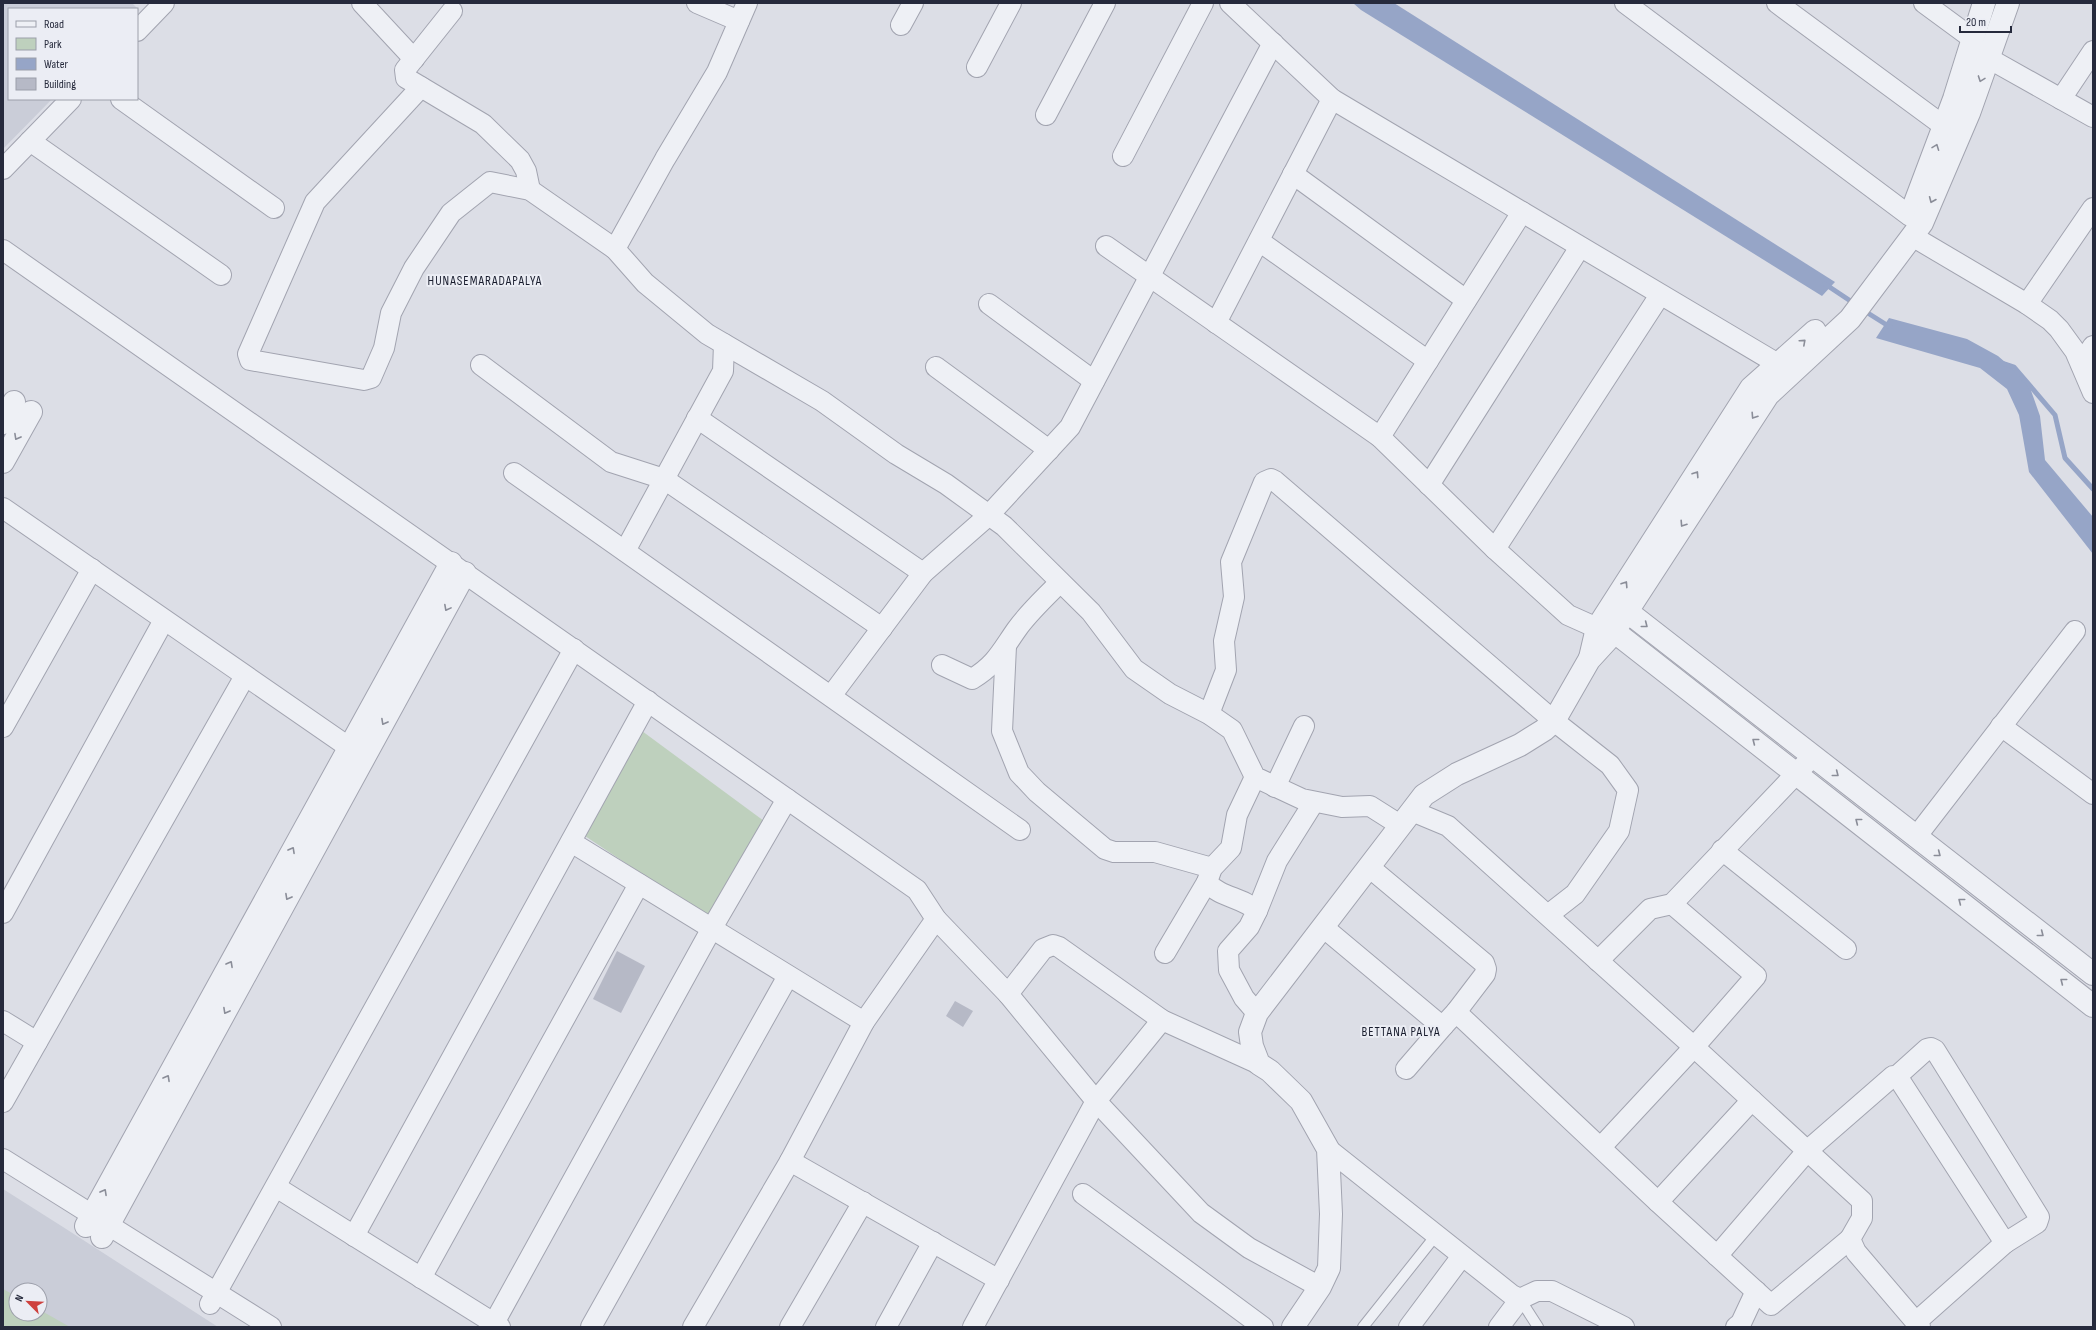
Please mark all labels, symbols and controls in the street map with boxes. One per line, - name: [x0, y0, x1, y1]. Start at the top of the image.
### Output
- legend: [8, 8, 138, 100]
- scale bar: [1960, 8, 2011, 34]
- text: 20 m: [1966, 15, 1986, 30]
- text: Road: [44, 17, 64, 32]
- text: Park: [44, 37, 62, 52]
- text: Water: [44, 57, 68, 72]
- one-way arrow: [1977, 76, 1986, 83]
- text: Building: [44, 77, 76, 92]
- one-way arrow: [1932, 144, 1940, 151]
- one-way arrow: [1929, 195, 1937, 203]
- district label: HUNASEMARADAPALYA: [428, 273, 542, 289]
- one-way arrow: [1798, 339, 1806, 346]
- one-way arrow: [1752, 412, 1759, 419]
- one-way arrow: [14, 433, 22, 440]
- one-way arrow: [1691, 471, 1699, 478]
- one-way arrow: [1681, 520, 1688, 527]
- one-way arrow: [1621, 581, 1628, 588]
- one-way arrow: [444, 603, 451, 611]
- one-way arrow: [1640, 621, 1647, 628]
- one-way arrow: [382, 718, 389, 725]
- one-way arrow: [1753, 739, 1760, 746]
- one-way arrow: [1831, 769, 1838, 776]
- one-way arrow: [1855, 818, 1862, 825]
- one-way arrow: [288, 847, 295, 854]
- one-way arrow: [1934, 849, 1941, 856]
- one-way arrow: [286, 893, 293, 900]
- one-way arrow: [1958, 898, 1965, 905]
- one-way arrow: [2036, 929, 2043, 936]
- one-way arrow: [225, 961, 232, 968]
- one-way arrow: [2061, 978, 2068, 985]
- one-way arrow: [223, 1007, 230, 1014]
- district label: BETTANA PALYA: [1361, 1024, 1441, 1040]
- one-way arrow: [162, 1075, 170, 1082]
- one-way arrow: [100, 1189, 107, 1196]
- north arrow: [8, 1282, 48, 1322]
- text: N: [12, 1293, 27, 1303]

